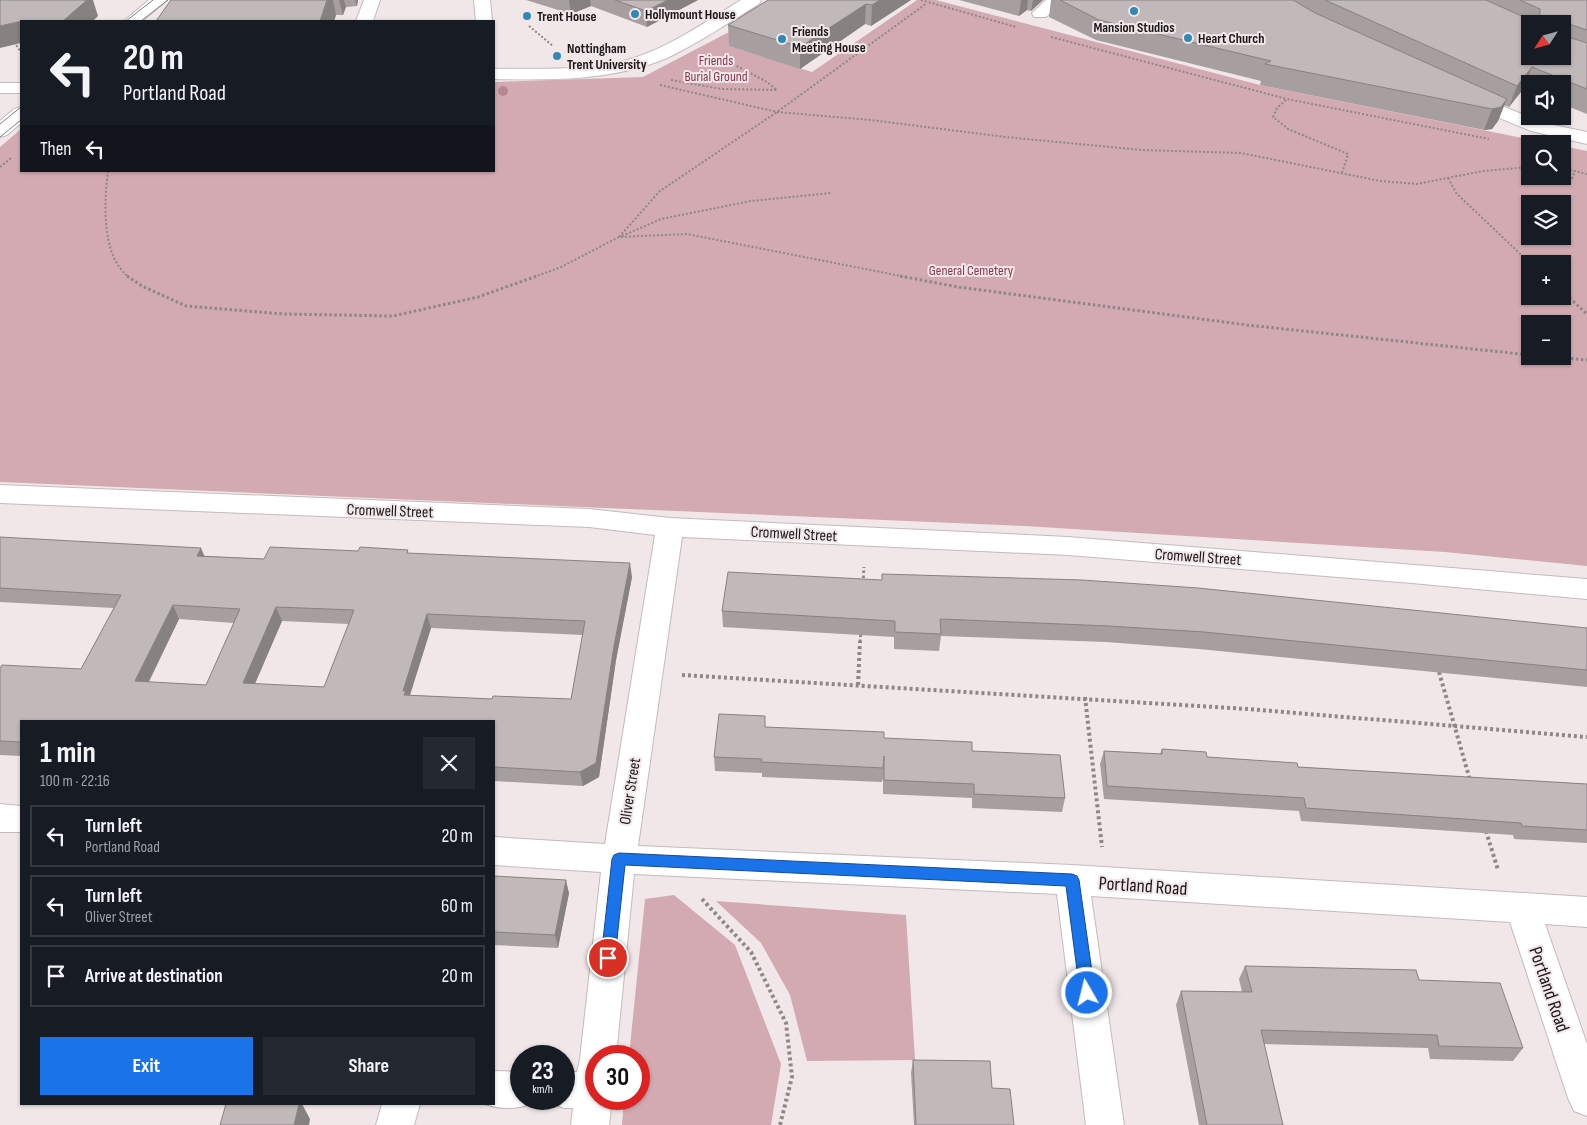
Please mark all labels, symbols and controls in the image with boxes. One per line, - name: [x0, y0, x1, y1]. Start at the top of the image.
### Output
- marker: Mansion Studios: [1128, 5, 1140, 17]
- place label: Hollymount House: [645, 6, 736, 23]
- place label: Trent House: [537, 8, 597, 25]
- marker: Hollymount House: [629, 8, 641, 20]
- marker: Trent House: [521, 10, 533, 22]
- north arrow: [1521, 15, 1571, 65]
- map controls: [1521, 15, 1571, 365]
- place label: Mansion Studios: [1093, 19, 1175, 36]
- place label: Friends Meeting House: [792, 23, 866, 56]
- place label: Heart Church: [1198, 30, 1264, 47]
- marker: Heart Church: [1182, 32, 1194, 44]
- marker: Friends Meeting House: [776, 33, 788, 45]
- text: 20 m: [123, 37, 184, 80]
- icon: left: [40, 40, 105, 105]
- place label: Nottingham Trent University: [567, 40, 647, 73]
- marker: Nottingham Trent University: [551, 50, 563, 62]
- park label: Friends Burial Ground: [684, 52, 748, 85]
- button: sound: [1521, 75, 1571, 125]
- text: Portland Road: [123, 80, 226, 107]
- icon: left: [81, 135, 109, 163]
- button: search: [1521, 135, 1571, 185]
- text: Then: [40, 138, 71, 161]
- button: layers: [1521, 195, 1571, 245]
- button: +: [1521, 255, 1571, 305]
- park label: General Cemetery: [929, 262, 1014, 279]
- button: −: [1521, 315, 1571, 365]
- street label: Cromwell Street: [346, 500, 434, 523]
- street label: Cromwell Street: [750, 523, 838, 546]
- street label: Cromwell Street: [1154, 545, 1242, 570]
- text: 1 min: [40, 735, 96, 771]
- button: close: [423, 737, 475, 789]
- street label: Oliver Street: [616, 756, 645, 826]
- text: 100 m · 22:16: [40, 772, 110, 791]
- text: Turn left: [85, 815, 142, 838]
- icon: left: [42, 822, 70, 850]
- text: 20 m: [441, 825, 473, 848]
- text: Portland Road: [85, 838, 160, 857]
- street label: Portland Road: [1098, 872, 1188, 901]
- text: Turn left: [85, 885, 142, 908]
- icon: left: [42, 892, 70, 920]
- text: 60 m: [441, 895, 473, 918]
- text: Oliver Street: [85, 908, 153, 927]
- pin: [587, 937, 629, 979]
- icon: arrive: [594, 944, 622, 972]
- street label: Portland Road: [1523, 944, 1574, 1035]
- icon: arrive: [42, 962, 70, 990]
- text: Arrive at destination: [85, 965, 223, 988]
- text: 20 m: [441, 965, 473, 988]
- position arrow: [1060, 966, 1112, 1018]
- button: Exit: [40, 1037, 253, 1095]
- button: Share: [263, 1037, 475, 1095]
- speed limit sign: 30: [585, 1045, 650, 1110]
- text: 23: [531, 1056, 554, 1087]
- text: km/h: [532, 1082, 553, 1097]

